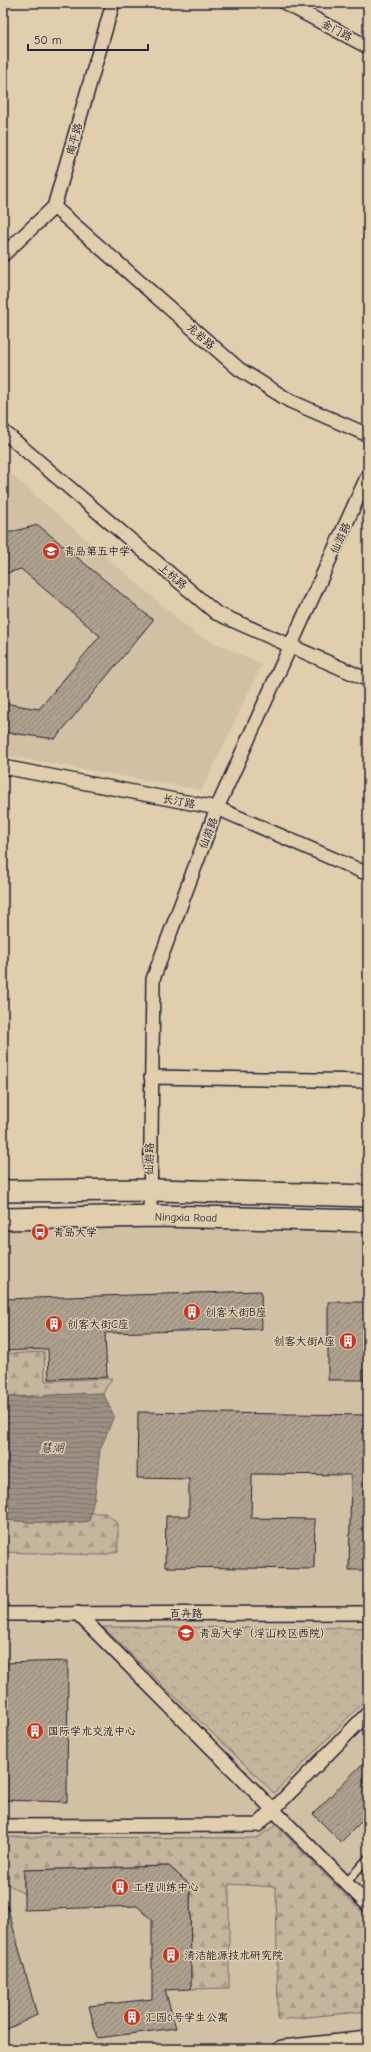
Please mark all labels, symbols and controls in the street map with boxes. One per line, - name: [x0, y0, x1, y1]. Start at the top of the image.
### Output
- street label: 金门路: [319, 17, 354, 44]
- scale bar: [28, 26, 148, 52]
- text: 50 m: [34, 33, 62, 47]
- street label: 南平路: [64, 121, 85, 157]
- street label: 龙岩路: [184, 321, 217, 352]
- street label: 仙游路: [328, 520, 353, 556]
- school or university icon: 青岛第五中学: [41, 541, 61, 561]
- place label: 青岛第五中学: [64, 545, 130, 558]
- street label: 上杭路: [156, 561, 189, 592]
- street label: 长汀路: [161, 792, 196, 811]
- street label: 仙游路: [196, 815, 220, 851]
- street label: 仙游路: [143, 1142, 156, 1176]
- street label: Ningxia Road: [155, 1210, 217, 1225]
- bus stop icon: 青岛大学: [30, 1222, 50, 1242]
- place label: 青岛大学: [53, 1226, 97, 1239]
- building icon: 创客大街B座: [182, 1302, 202, 1322]
- place label: 创客大街B座: [205, 1306, 267, 1319]
- building icon: 创客大街C座: [44, 1314, 64, 1334]
- place label: 创客大街C座: [67, 1318, 129, 1331]
- building icon: 创客大街A座: [338, 1331, 358, 1351]
- place label: 创客大街A座: [274, 1335, 335, 1348]
- water label: 慧湖: [40, 1441, 65, 1455]
- street label: 百卉路: [170, 1607, 203, 1620]
- school or university icon: 青岛大学（浮山校区西院）: [176, 1623, 196, 1643]
- place label: 青岛大学（浮山校区西院）: [199, 1627, 331, 1640]
- building icon: 国际学术交流中心: [25, 1721, 45, 1741]
- place label: 国际学术交流中心: [48, 1725, 136, 1738]
- building icon: 工程训练中心: [110, 1877, 130, 1897]
- place label: 工程训练中心: [133, 1881, 199, 1894]
- building icon: 清洁能源技术研究院: [161, 1945, 181, 1965]
- place label: 清洁能源技术研究院: [184, 1949, 283, 1962]
- building icon: 汇园6号学生公寓: [122, 2007, 142, 2027]
- place label: 汇园6号学生公寓: [145, 2011, 228, 2024]

